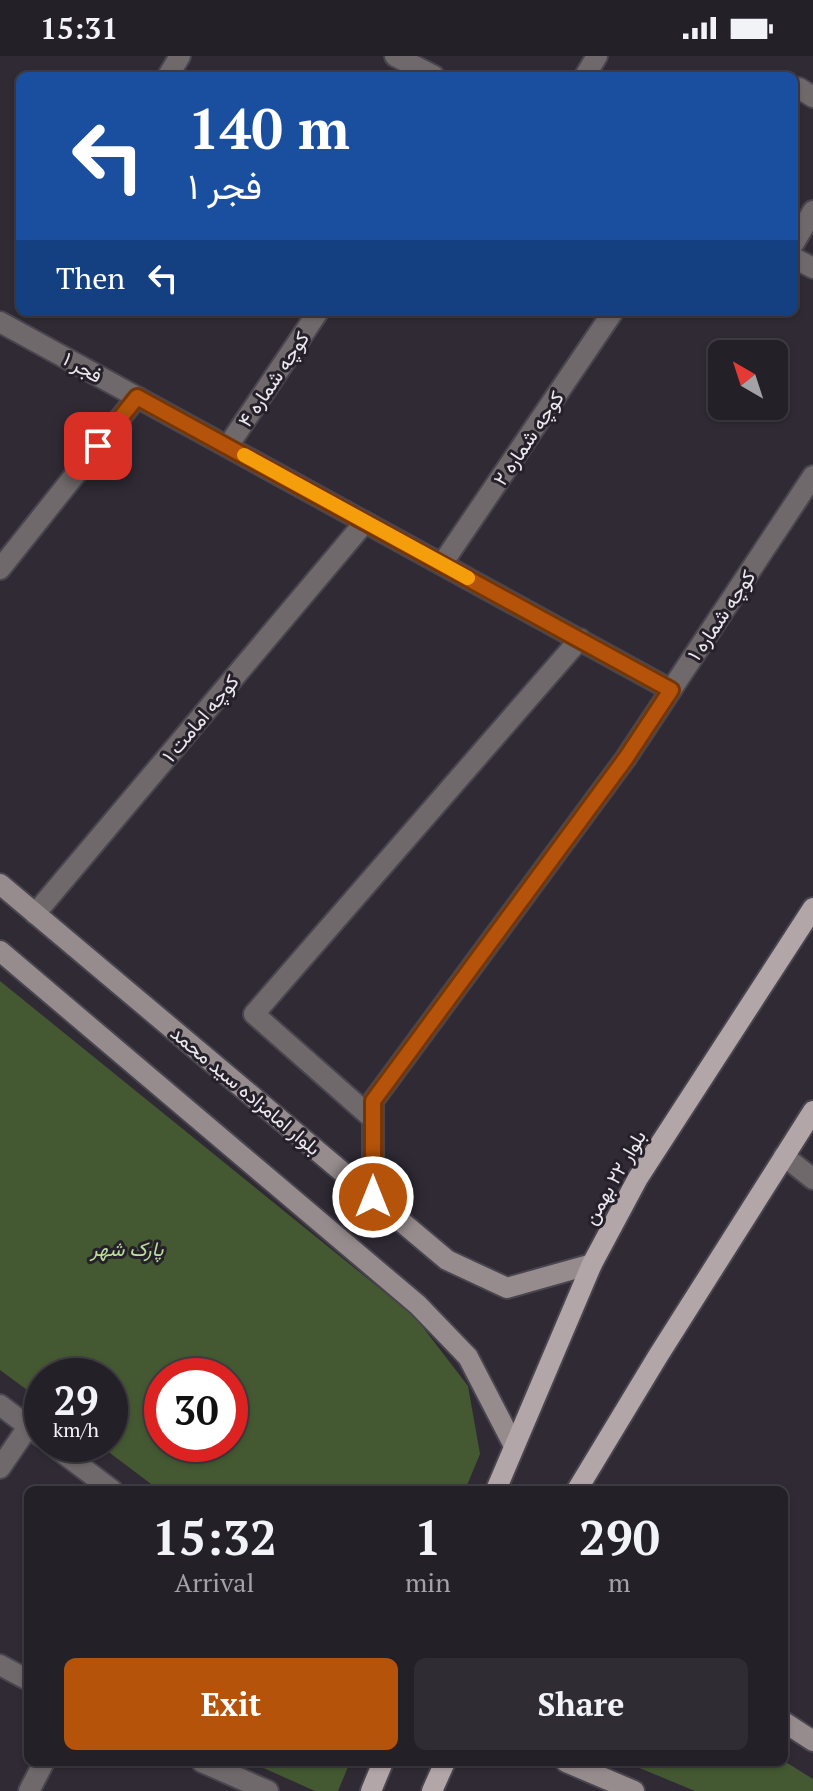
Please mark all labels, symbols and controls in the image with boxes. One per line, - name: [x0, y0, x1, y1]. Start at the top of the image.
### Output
- text: 15:31: [40, 8, 118, 48]
- text: 140 m: [188, 91, 350, 165]
- icon: left: [56, 104, 160, 208]
- text: فجر ۱: [188, 162, 262, 209]
- icon: left: [141, 256, 185, 300]
- text: Then: [56, 258, 125, 298]
- street label: کوچه شماره ۴: [231, 326, 316, 433]
- north arrow: [708, 340, 788, 420]
- map controls: [708, 340, 788, 420]
- street label: فجر ۱: [58, 345, 108, 389]
- street label: کوچه شماره ۲: [486, 385, 571, 491]
- pin: [64, 412, 132, 480]
- icon: arrive: [76, 424, 120, 468]
- street label: کوچه شماره ۱: [681, 564, 762, 666]
- street label: کوچه امامت ۱: [155, 668, 246, 768]
- street label: بلوار امامزاده سید محمد: [165, 1019, 327, 1161]
- street label: بلوار ۲۲ بهمن: [576, 1125, 652, 1229]
- position arrow: [331, 1155, 415, 1239]
- park label: پارک شهر: [89, 1235, 164, 1263]
- speed limit sign: 30: [144, 1358, 248, 1462]
- text: 29: [53, 1373, 99, 1426]
- text: km/h: [53, 1416, 99, 1443]
- text: 15:32: [152, 1505, 277, 1569]
- text: 1: [414, 1505, 441, 1569]
- text: 290: [579, 1505, 660, 1569]
- text: Arrival: [175, 1565, 254, 1599]
- text: min: [405, 1565, 451, 1599]
- text: m: [608, 1565, 631, 1599]
- button: Exit: [64, 1658, 398, 1750]
- button: Share: [414, 1658, 748, 1750]

